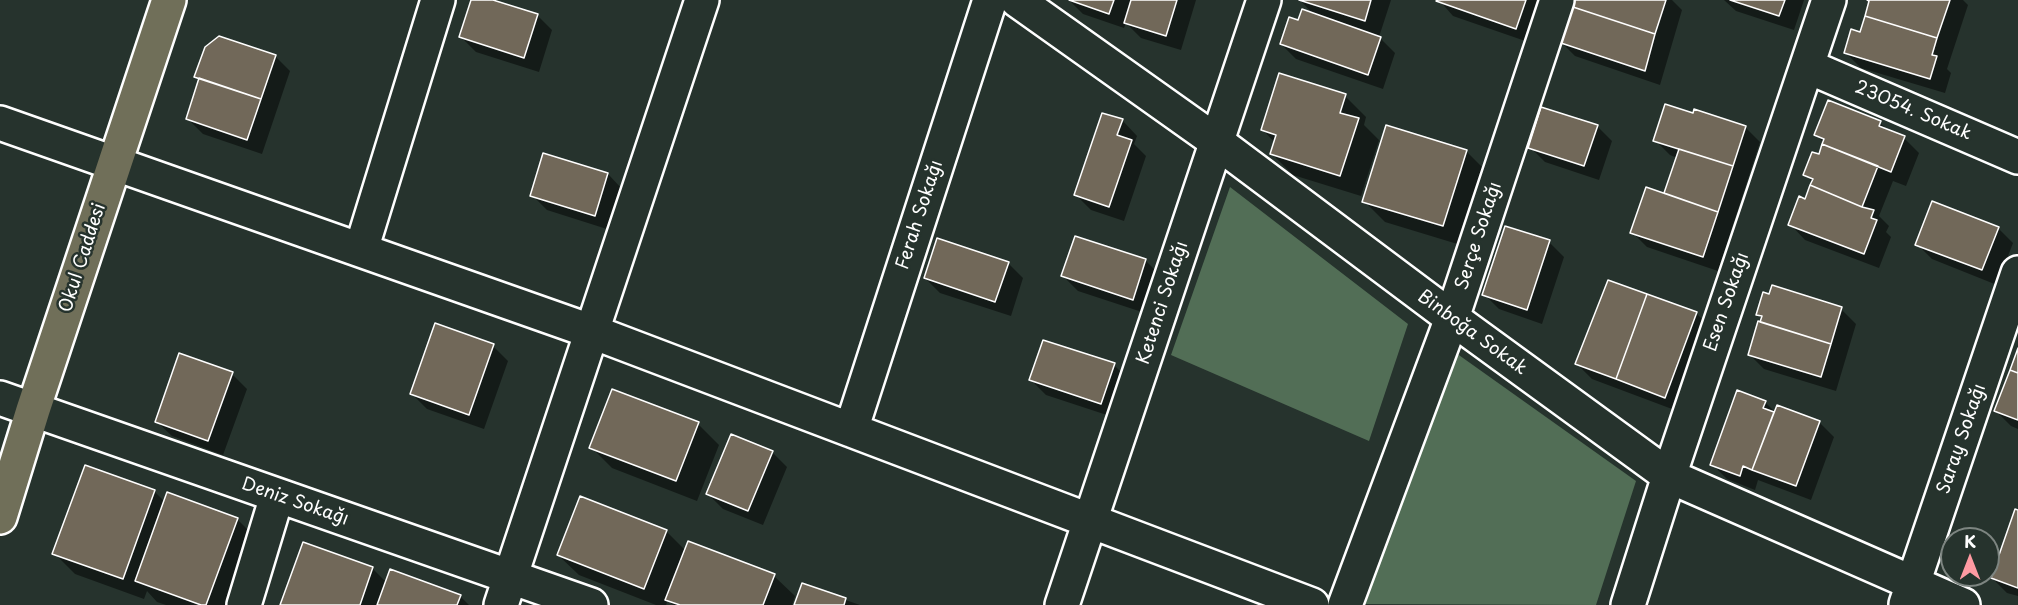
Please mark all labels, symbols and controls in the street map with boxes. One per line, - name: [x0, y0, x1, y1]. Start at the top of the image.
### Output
- street label: 23054. Sokak: [1851, 77, 1975, 145]
- street label: Ferah Sokağı: [892, 158, 948, 272]
- street label: Serçe Sokağı: [1451, 179, 1507, 293]
- street label: Okul Caddesi: [55, 201, 111, 315]
- street label: Ketenci Sokağı: [1133, 239, 1193, 367]
- street label: Esen Sokağı: [1700, 250, 1754, 354]
- street label: Binboğa Sokak: [1413, 286, 1531, 380]
- street label: Saray Sokağı: [1933, 381, 1991, 497]
- street label: Deniz Sokağı: [239, 474, 351, 530]
- north arrow: [1940, 527, 2000, 587]
- text: K: [1964, 529, 1976, 553]

